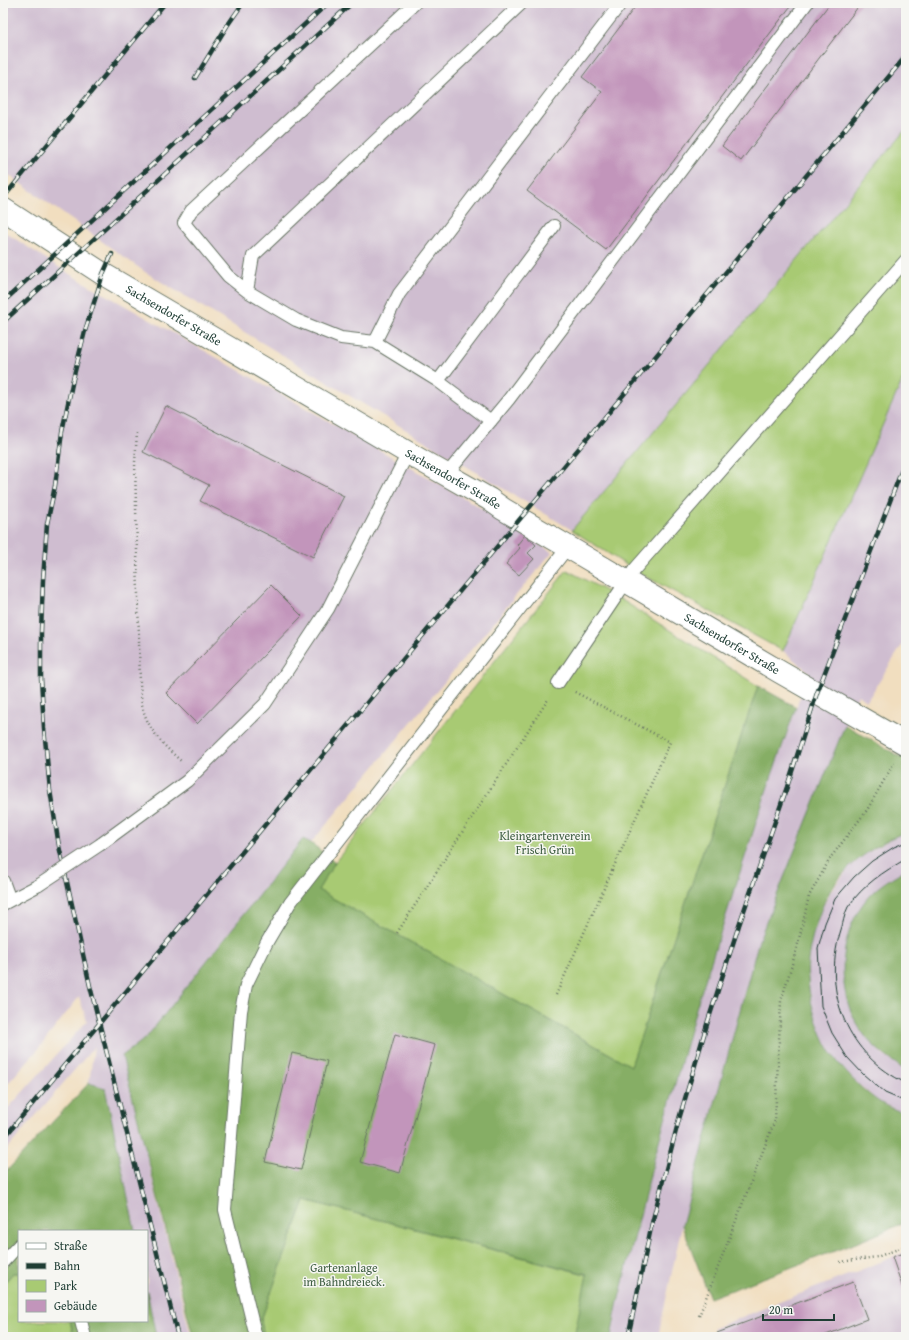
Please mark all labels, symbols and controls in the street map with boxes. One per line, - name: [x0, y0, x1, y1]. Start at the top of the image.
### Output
- street label: Sachsendorfer Straße: [123, 280, 225, 350]
- street label: Sachsendorfer Straße: [402, 444, 505, 513]
- street label: Sachsendorfer Straße: [681, 608, 784, 678]
- park label: Kleingartenverein Frisch Grün: [499, 827, 591, 858]
- legend: [18, 1230, 148, 1322]
- text: Straße: [54, 1237, 88, 1254]
- text: Bahn: [54, 1257, 80, 1274]
- park label: Gartenanlage im Bahndreieck.: [303, 1259, 385, 1290]
- text: Park: [54, 1277, 78, 1294]
- scale bar: [763, 1296, 834, 1322]
- text: Gebäude: [54, 1297, 97, 1314]
- text: 20 m: [769, 1301, 793, 1318]

